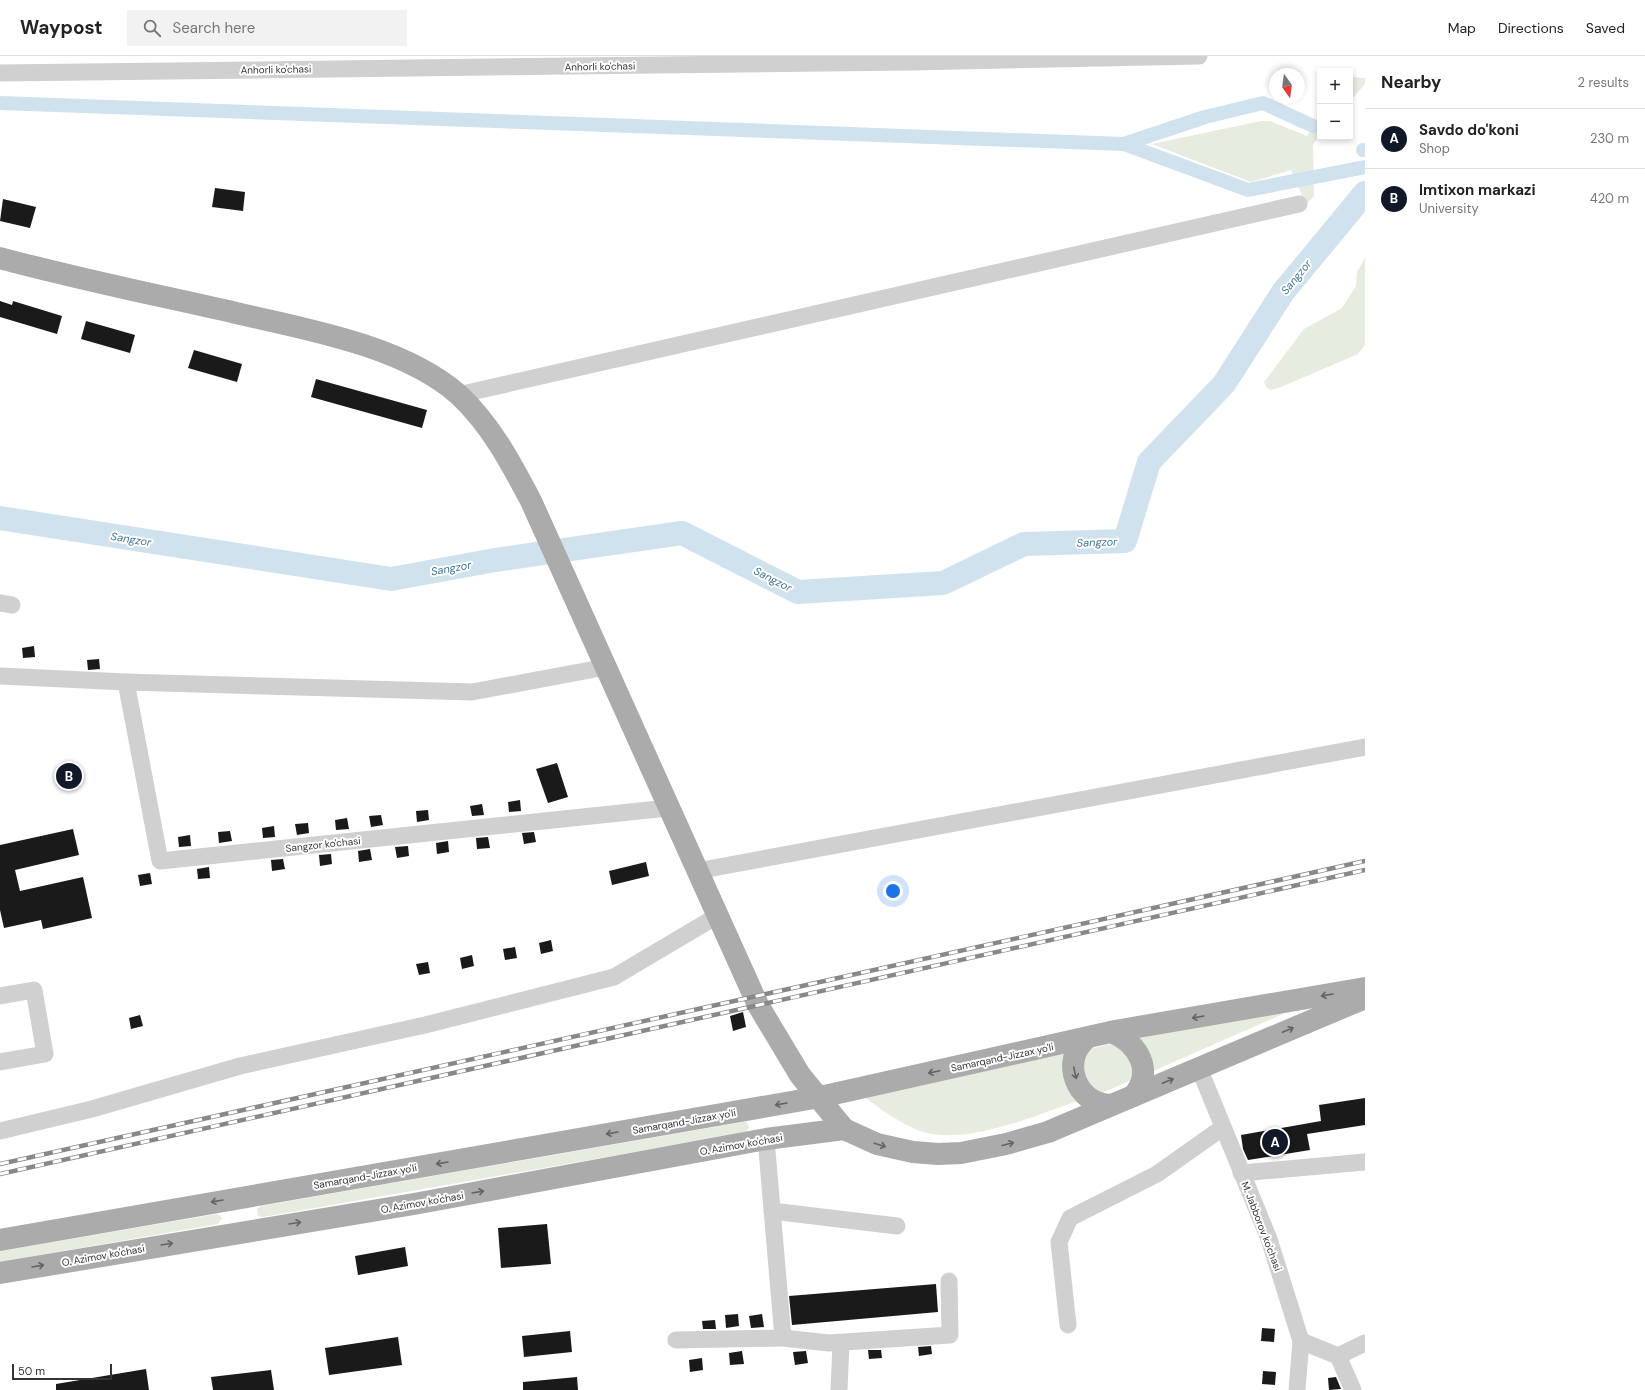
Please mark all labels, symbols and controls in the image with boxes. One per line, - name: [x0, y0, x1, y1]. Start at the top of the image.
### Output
- search box: [127, 10, 407, 46]
- text: Waypost: [20, 15, 103, 40]
- icon: search: [141, 17, 163, 39]
- text: Search here: [173, 18, 255, 38]
- text: Map: [1448, 19, 1476, 37]
- text: Directions: [1498, 19, 1564, 37]
- text: Saved: [1586, 19, 1625, 37]
- street label: Anhorli ko'chasi: [565, 59, 635, 74]
- street label: Anhorli ko'chasi: [241, 62, 311, 77]
- north arrow: [1269, 68, 1305, 104]
- map controls: [1317, 68, 1353, 140]
- button: +: [1317, 68, 1353, 104]
- text: Nearby: [1381, 71, 1441, 93]
- text: 2 results: [1578, 74, 1629, 91]
- button: −: [1317, 104, 1353, 140]
- text: Savdo do'koni: [1419, 120, 1519, 140]
- text: A: [1389, 130, 1399, 147]
- text: 230 m: [1590, 130, 1629, 147]
- text: Shop: [1419, 140, 1450, 157]
- text: Imtixon markazi: [1419, 180, 1536, 200]
- text: B: [1390, 190, 1398, 207]
- text: 420 m: [1590, 190, 1629, 207]
- text: University: [1419, 200, 1479, 217]
- water label: Sangzor: [1278, 256, 1315, 297]
- water label: Sangzor: [110, 529, 153, 549]
- water label: Sangzor: [1076, 534, 1118, 550]
- water label: Sangzor: [430, 557, 473, 578]
- water label: Sangzor: [752, 564, 795, 595]
- pin: B: [56, 761, 82, 791]
- street label: Sangzor ko'chasi: [285, 834, 361, 855]
- your location: [883, 881, 903, 901]
- one-way arrow: [1320, 991, 1333, 999]
- one-way arrow: [1192, 1013, 1205, 1021]
- one-way arrow: [1281, 1026, 1293, 1033]
- street label: Samarqand-Jizzax yo'li: [950, 1040, 1055, 1075]
- one-way arrow: [1071, 1066, 1079, 1079]
- one-way arrow: [928, 1069, 941, 1077]
- one-way arrow: [1162, 1077, 1174, 1084]
- one-way arrow: [775, 1100, 788, 1108]
- street label: Samarqand-Jizzax yo'li: [631, 1106, 737, 1137]
- pin: A: [1262, 1127, 1288, 1157]
- one-way arrow: [606, 1129, 619, 1137]
- street label: O. Azimov ko'chasi: [699, 1131, 784, 1158]
- one-way arrow: [1002, 1139, 1015, 1147]
- one-way arrow: [874, 1142, 887, 1149]
- one-way arrow: [436, 1159, 449, 1167]
- street label: Samarqand-Jizzax yo'li: [312, 1161, 418, 1192]
- street label: M. Jabborov ko'chasi: [1238, 1180, 1285, 1273]
- one-way arrow: [471, 1188, 484, 1196]
- street label: O. Azimov ko'chasi: [380, 1189, 465, 1216]
- one-way arrow: [211, 1198, 224, 1206]
- one-way arrow: [288, 1219, 301, 1227]
- one-way arrow: [160, 1240, 173, 1248]
- street label: O. Azimov ko'chasi: [61, 1242, 146, 1269]
- one-way arrow: [32, 1262, 45, 1270]
- scale bar: [12, 1362, 112, 1381]
- text: 50 m: [18, 1364, 45, 1378]

